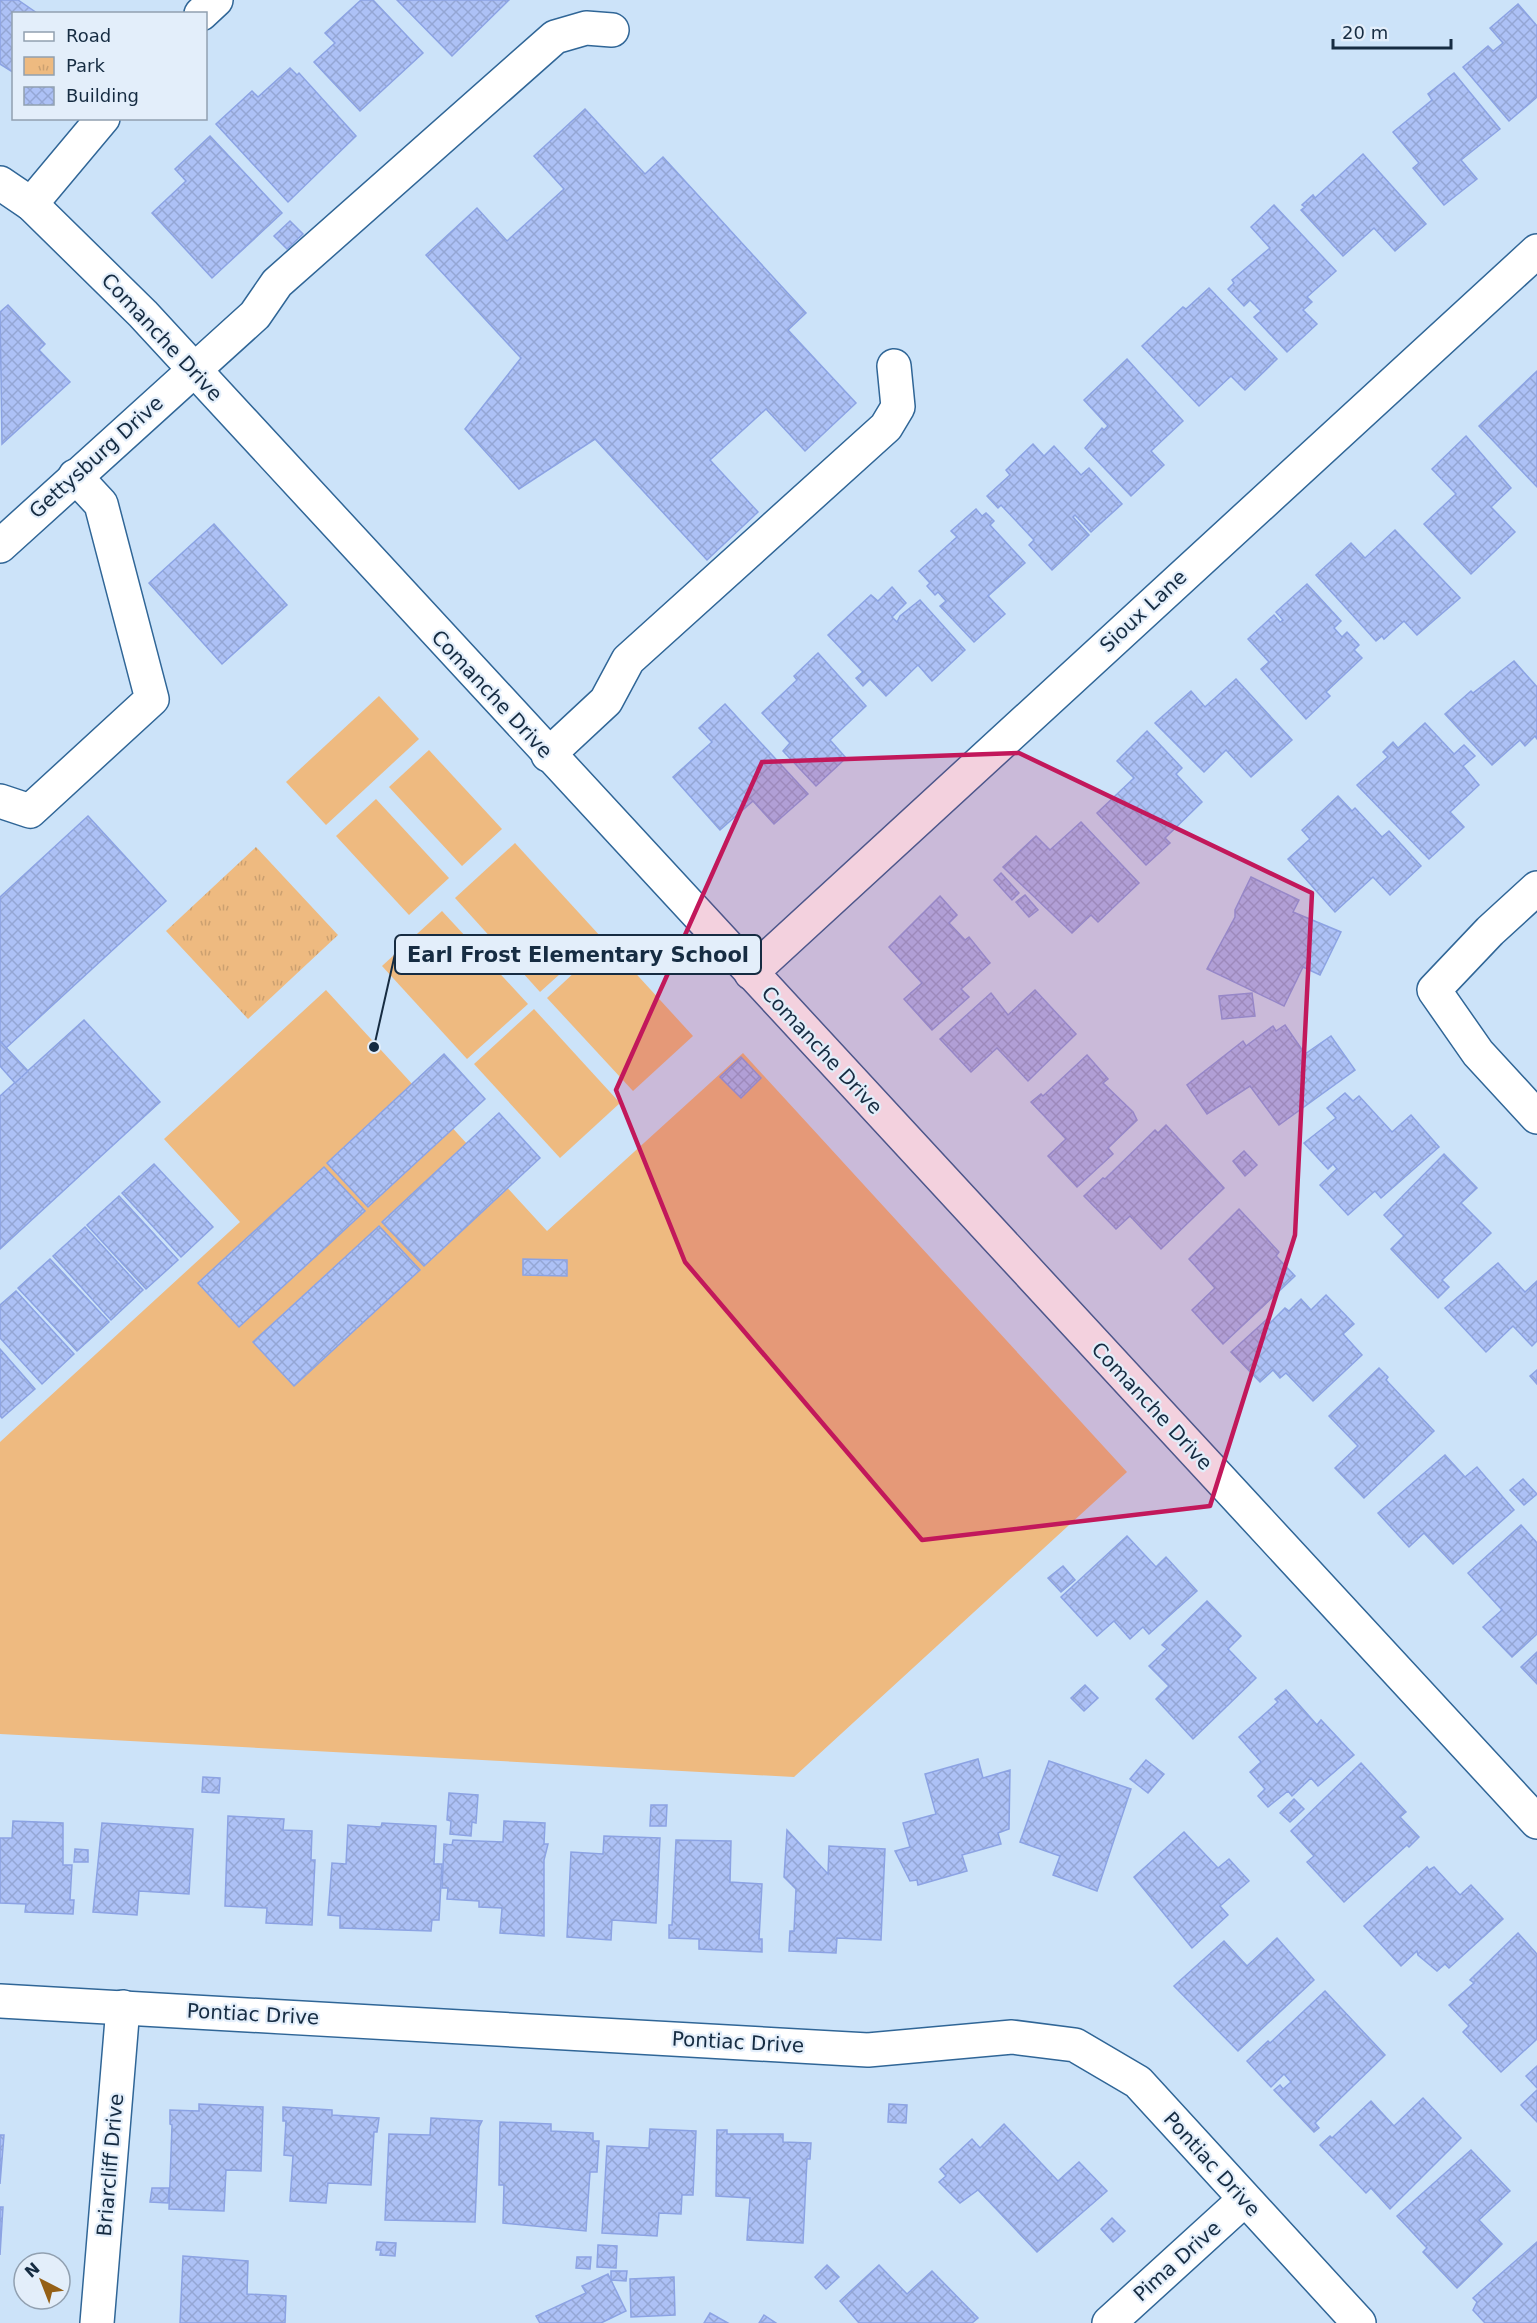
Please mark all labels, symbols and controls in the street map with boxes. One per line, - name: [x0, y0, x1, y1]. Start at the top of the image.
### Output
- legend: [12, 12, 207, 120]
- scale bar: [1333, 12, 1452, 50]
- text: 20 m: [1342, 22, 1388, 43]
- text: Road: [66, 25, 111, 46]
- text: Park: [66, 55, 105, 76]
- text: Building: [66, 85, 139, 106]
- street label: Comanche Drive: [97, 268, 227, 406]
- street label: Gettysburg Drive: [24, 391, 168, 523]
- street label: Sioux Lane: [1095, 565, 1191, 657]
- street label: Comanche Drive: [427, 625, 557, 763]
- callout: Earl Frost Elementary School: [395, 935, 761, 974]
- text: Earl Frost Elementary School: [407, 943, 749, 967]
- street label: Comanche Drive: [757, 981, 887, 1119]
- street label: Comanche Drive: [1087, 1337, 1217, 1475]
- street label: Pontiac Drive: [186, 1999, 320, 2029]
- street label: Pontiac Drive: [671, 2027, 805, 2057]
- street label: Briarcliff Drive: [92, 2093, 128, 2237]
- street label: Pontiac Drive: [1159, 2107, 1265, 2221]
- street label: Pima Drive: [1129, 2216, 1225, 2306]
- north arrow: [12, 2251, 72, 2311]
- text: N: [21, 2259, 44, 2282]

